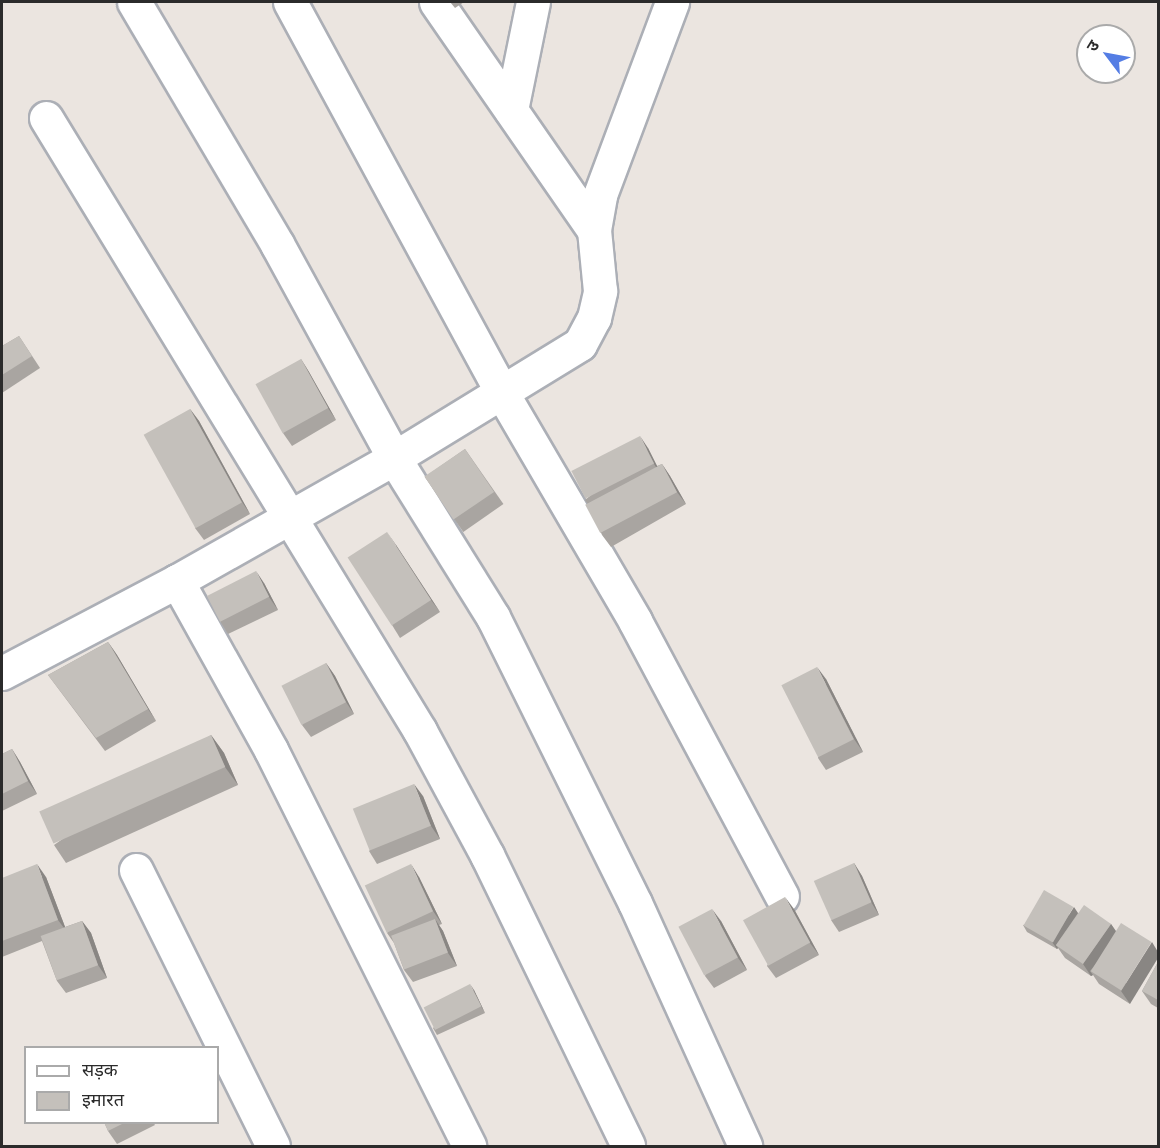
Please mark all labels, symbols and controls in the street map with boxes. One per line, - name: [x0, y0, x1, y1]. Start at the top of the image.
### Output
- north arrow: [1076, 24, 1136, 84]
- text: उ: [1082, 37, 1103, 54]
- legend: [24, 1046, 219, 1124]
- text: सड़क: [82, 1059, 118, 1080]
- text: इमारत: [82, 1089, 124, 1110]

